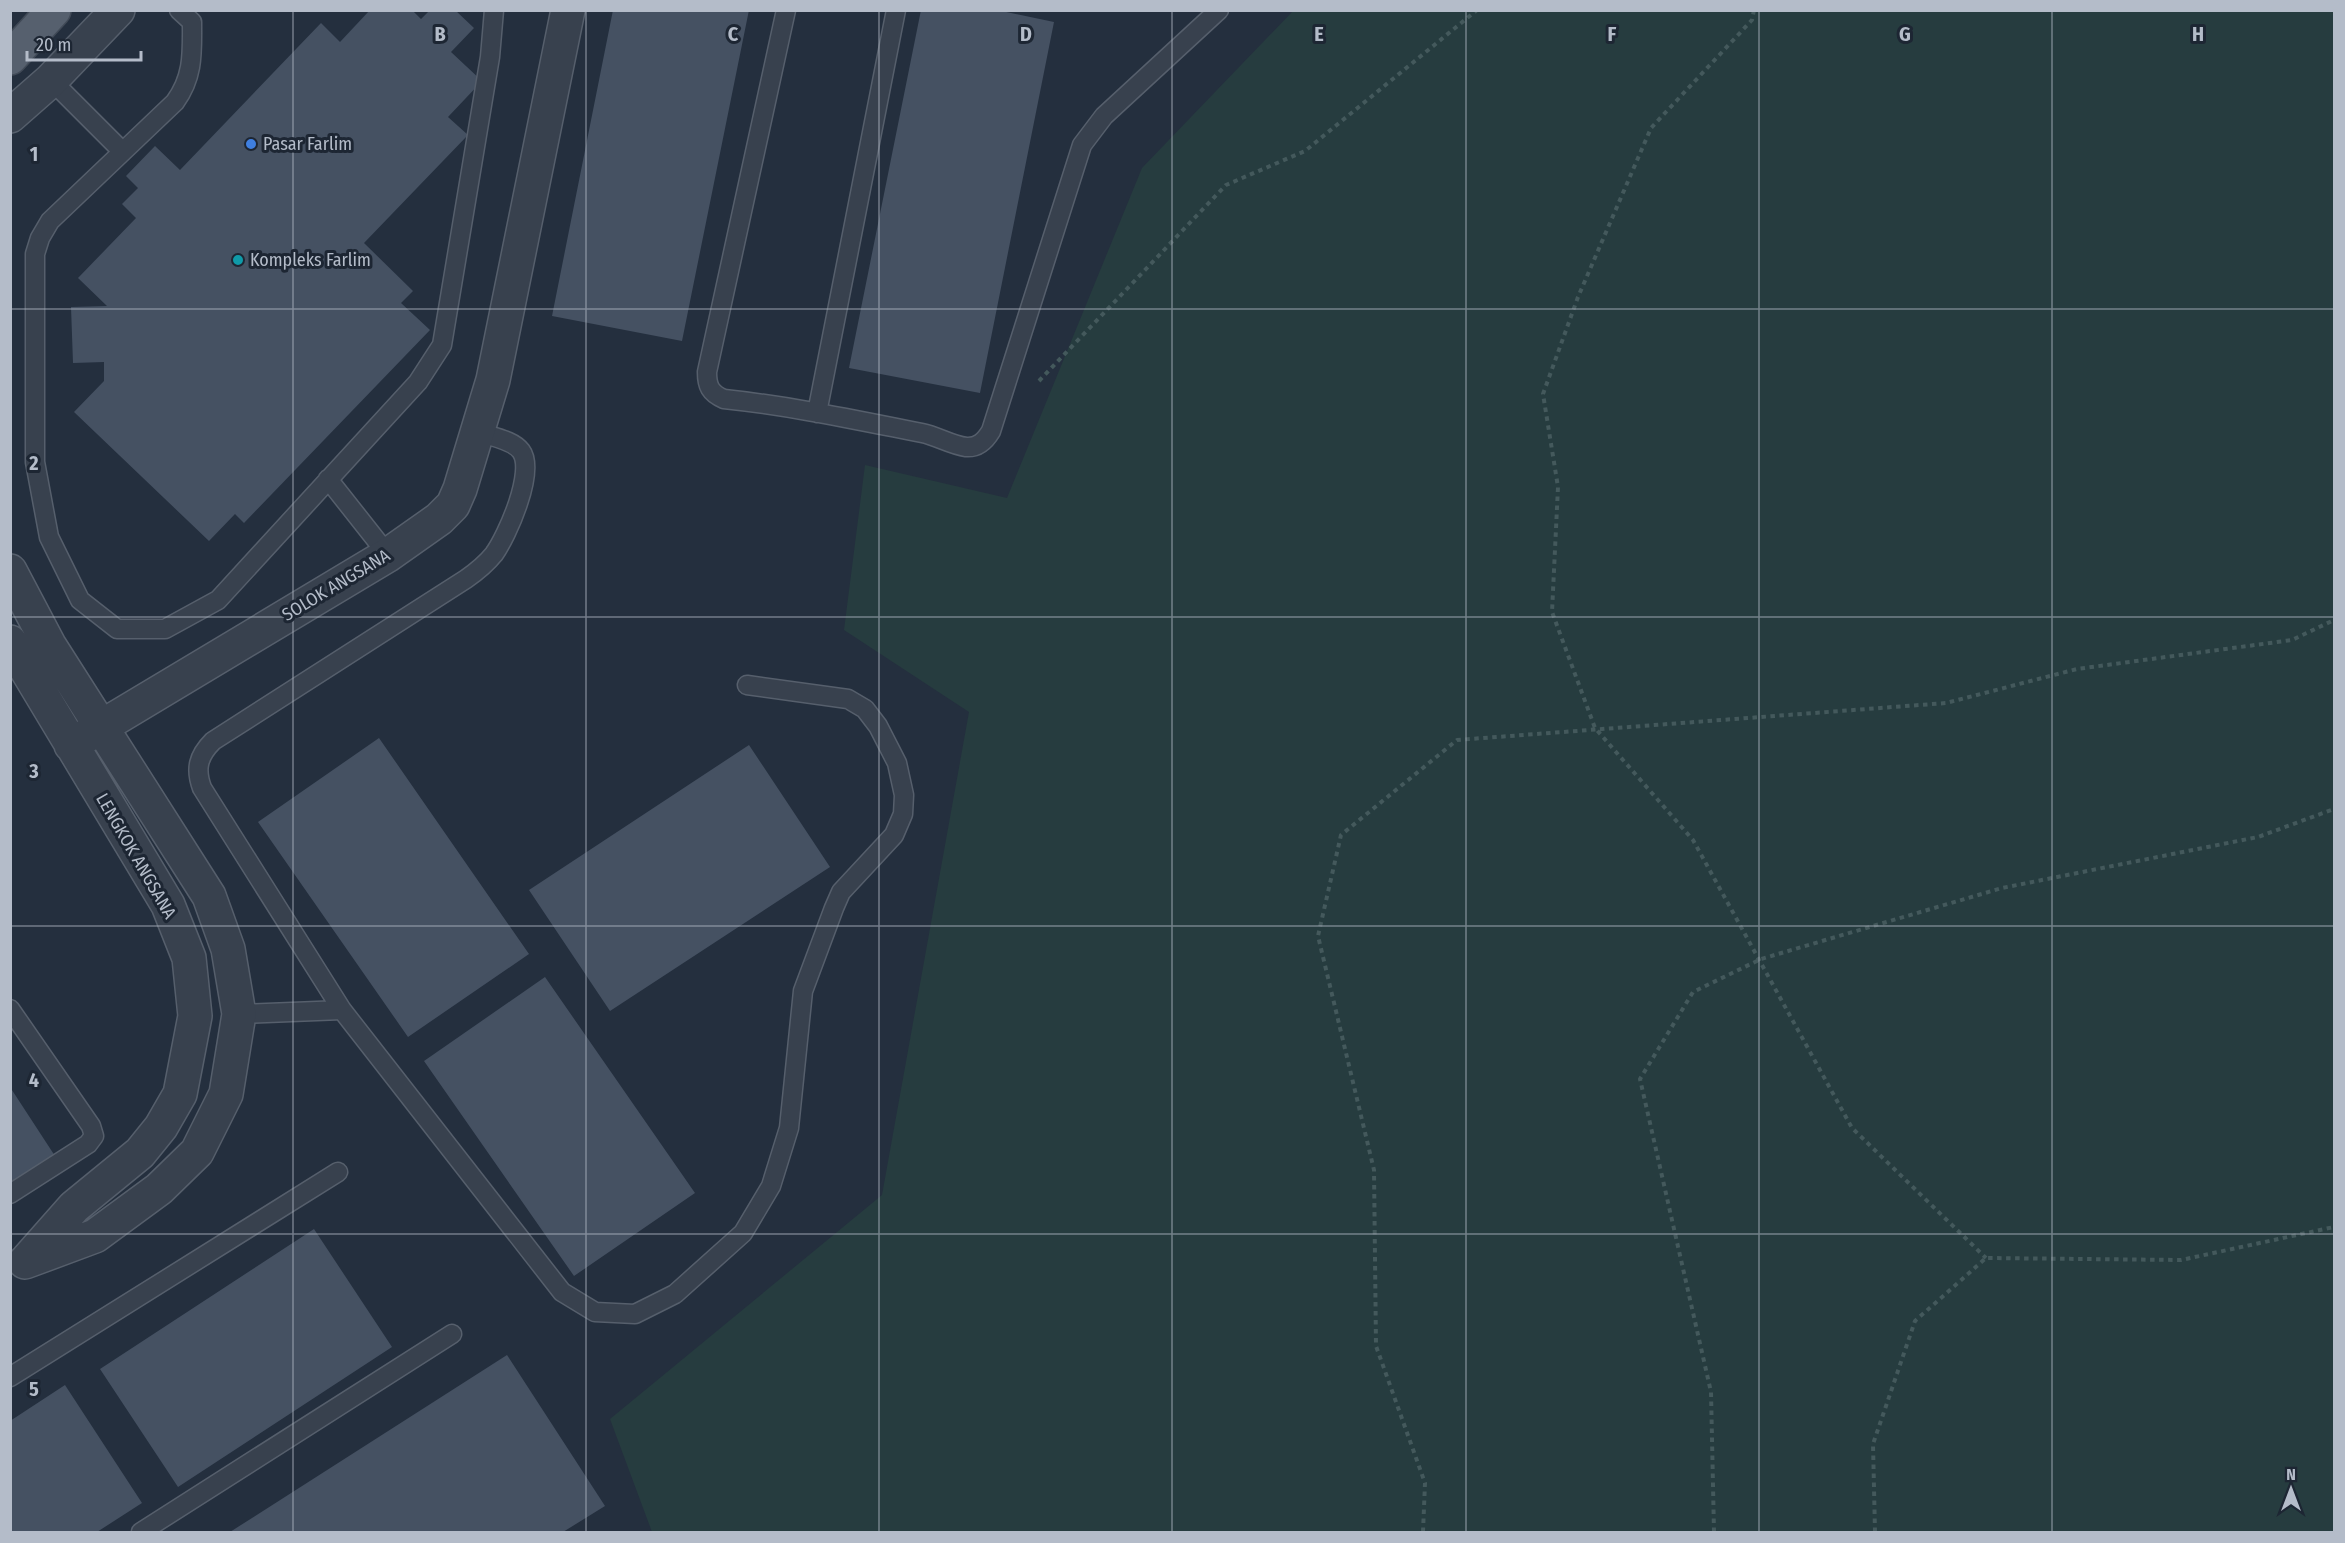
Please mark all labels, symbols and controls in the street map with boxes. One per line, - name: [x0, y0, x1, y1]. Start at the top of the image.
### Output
- text: B: [434, 22, 446, 46]
- text: C: [728, 22, 739, 46]
- text: D: [1020, 22, 1032, 46]
- text: E: [1314, 22, 1324, 46]
- text: F: [1608, 22, 1617, 46]
- text: G: [1899, 22, 1911, 46]
- text: H: [2192, 22, 2204, 46]
- scale bar: [27, 24, 141, 62]
- text: 20 m: [36, 34, 71, 56]
- place label: Pasar Farlim: [263, 133, 352, 155]
- marker: Pasar Farlim: [244, 137, 258, 151]
- text: 1: [30, 142, 38, 166]
- place label: Kompleks Farlim: [250, 249, 371, 271]
- marker: Kompleks Farlim: [231, 253, 245, 267]
- text: 2: [28, 451, 39, 475]
- street label: SOLOK ANGSANA: [278, 544, 394, 626]
- text: 3: [28, 759, 39, 783]
- street label: LENGKOK ANGSANA: [91, 789, 181, 923]
- text: 4: [29, 1068, 39, 1092]
- text: 5: [29, 1377, 39, 1401]
- north arrow: [2261, 1459, 2321, 1519]
- text: N: [2286, 1465, 2296, 1484]

